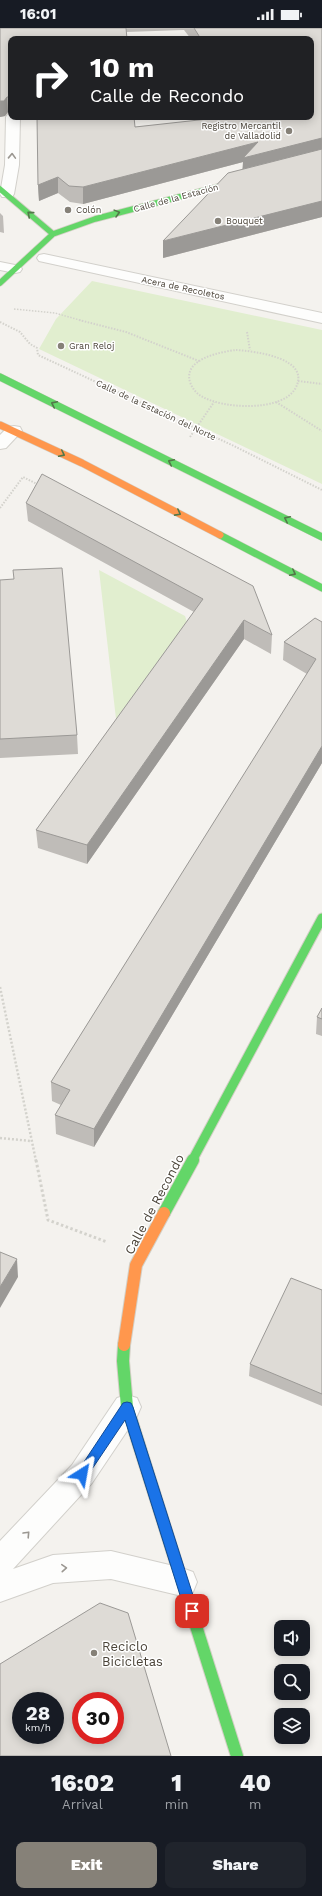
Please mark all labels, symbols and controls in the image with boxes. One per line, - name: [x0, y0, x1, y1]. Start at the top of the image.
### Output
- text: 16:01: [20, 5, 56, 23]
- text: 10 m: [90, 51, 154, 84]
- icon: right: [24, 52, 76, 104]
- text: Calle de Recondo: [90, 85, 244, 106]
- place label: Registro Mercantil de Valladolid: [201, 121, 281, 141]
- marker: Registro Mercantil de Valladolid: [284, 126, 294, 136]
- one-way arrow: [8, 153, 16, 159]
- street label: Calle de la Estación: [132, 182, 220, 214]
- marker: Colón: [63, 205, 73, 215]
- place label: Colón: [76, 205, 101, 215]
- one-way arrow: [114, 210, 120, 218]
- one-way arrow: [27, 211, 35, 218]
- marker: Bouquet: [213, 216, 223, 226]
- place label: Bouquet: [226, 216, 263, 226]
- street label: Acera de Recoletos: [141, 274, 226, 302]
- marker: Gran Reloj: [56, 341, 66, 351]
- place label: Gran Reloj: [69, 341, 114, 351]
- street label: Calle de la Estación del Norte: [94, 378, 218, 442]
- one-way arrow: [51, 401, 58, 409]
- one-way arrow: [58, 449, 66, 457]
- one-way arrow: [167, 459, 175, 466]
- one-way arrow: [174, 508, 181, 516]
- one-way arrow: [284, 516, 291, 524]
- one-way arrow: [289, 569, 296, 576]
- street label: Calle de Recondo: [122, 1151, 187, 1257]
- position arrow: [61, 1453, 103, 1495]
- one-way arrow: [22, 1531, 29, 1539]
- one-way arrow: [61, 1564, 67, 1573]
- pin: [175, 1594, 209, 1628]
- icon: arrive: [181, 1600, 203, 1622]
- map controls: [274, 1620, 310, 1744]
- button: sound: [274, 1620, 310, 1656]
- place label: Reciclo Bicicletas: [102, 1639, 163, 1669]
- marker: Reciclo Bicicletas: [89, 1648, 99, 1658]
- button: search: [274, 1664, 310, 1700]
- speed limit sign: 30: [72, 1692, 124, 1744]
- text: 28: [26, 1701, 50, 1725]
- button: layers: [274, 1708, 310, 1744]
- text: km/h: [25, 1722, 51, 1733]
- text: 16:02: [51, 1769, 114, 1797]
- text: 1: [171, 1769, 182, 1797]
- text: 40: [240, 1769, 271, 1797]
- text: Arrival: [62, 1797, 103, 1812]
- text: min: [165, 1797, 189, 1812]
- text: m: [249, 1797, 262, 1812]
- button: Exit: [16, 1842, 157, 1888]
- button: Share: [165, 1842, 306, 1888]

